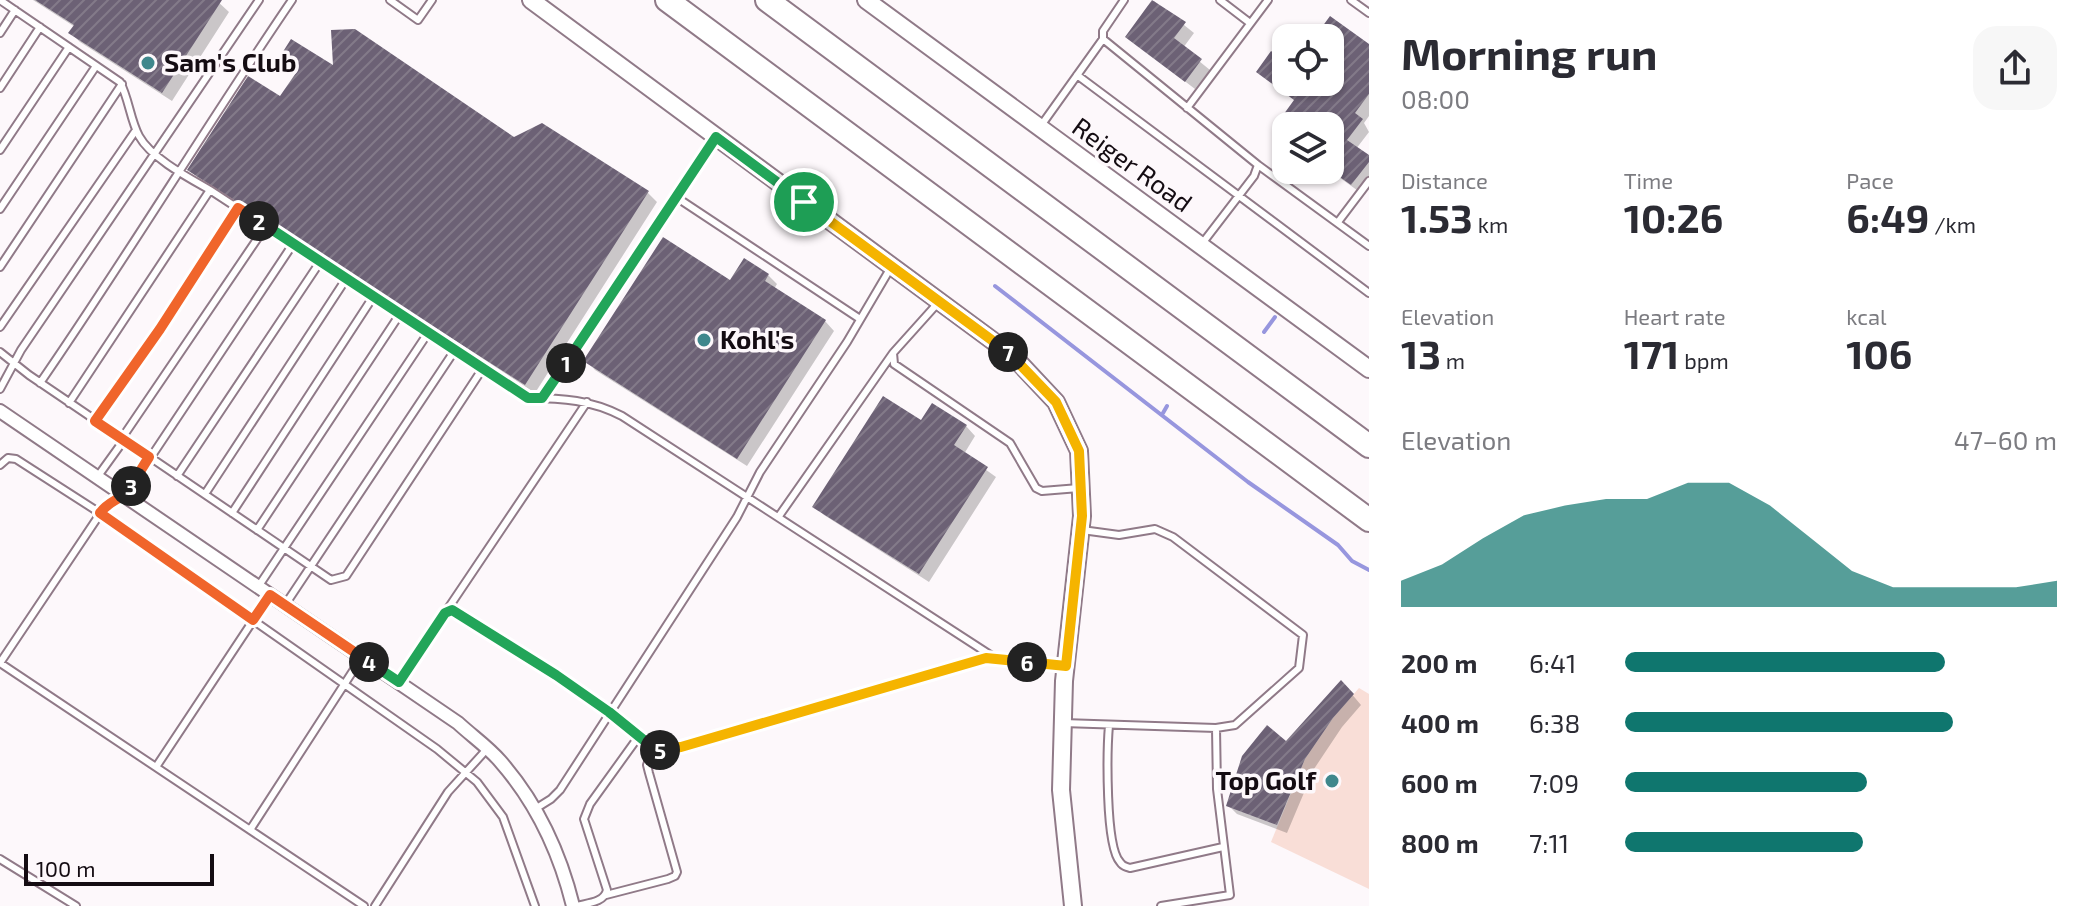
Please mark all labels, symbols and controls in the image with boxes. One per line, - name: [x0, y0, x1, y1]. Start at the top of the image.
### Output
- map controls: [1272, 24, 1344, 184]
- button: locate: [1272, 24, 1344, 96]
- text: Morning run: [1401, 26, 1657, 79]
- button: share: [1973, 26, 2057, 110]
- place label: Sam's Club: [164, 46, 296, 77]
- marker: Sam's Club: [139, 54, 157, 72]
- text: 08:00: [1401, 83, 1470, 114]
- street label: Reiger Road: [1067, 110, 1199, 218]
- button: layers: [1272, 112, 1344, 184]
- text: Distance: [1401, 167, 1488, 193]
- text: Time: [1624, 167, 1673, 193]
- text: Pace: [1846, 167, 1894, 193]
- pin: [770, 168, 838, 236]
- icon: arrive: [782, 180, 826, 224]
- text: 1.53: [1401, 193, 1473, 241]
- text: 10:26: [1624, 193, 1723, 241]
- text: 6:49: [1846, 193, 1929, 241]
- pin: 2: [239, 201, 279, 241]
- text: 2: [253, 208, 265, 234]
- text: km: [1473, 211, 1508, 237]
- text: /km: [1929, 211, 1976, 237]
- text: Elevation: [1401, 303, 1494, 329]
- text: Heart rate: [1624, 303, 1725, 329]
- text: kcal: [1846, 303, 1887, 329]
- place label: Kohl's: [720, 323, 794, 354]
- text: 13: [1401, 329, 1441, 377]
- text: 171: [1624, 329, 1679, 377]
- text: 106: [1846, 329, 1912, 377]
- marker: Kohl's: [695, 331, 713, 349]
- pin: 7: [988, 332, 1028, 372]
- text: 7: [1002, 339, 1014, 365]
- pin: 1: [546, 343, 586, 383]
- text: m: [1441, 347, 1465, 373]
- text: bpm: [1679, 347, 1729, 373]
- text: 1: [561, 350, 571, 376]
- text: Elevation: [1401, 424, 1511, 455]
- text: 47–60 m: [1954, 424, 2057, 455]
- pin: 3: [111, 466, 151, 506]
- text: 3: [125, 473, 137, 499]
- pin: 4: [349, 642, 389, 682]
- pin: 6: [1007, 642, 1047, 682]
- text: 200 m: [1401, 647, 1477, 678]
- text: 6:41: [1529, 647, 1576, 678]
- text: 4: [362, 649, 376, 675]
- text: 6: [1021, 649, 1033, 675]
- text: 400 m: [1401, 707, 1479, 738]
- text: 6:38: [1529, 707, 1580, 738]
- pin: 5: [640, 730, 680, 770]
- text: 5: [654, 737, 666, 763]
- place label: Top Golf: [1215, 764, 1317, 795]
- text: 600 m: [1401, 767, 1478, 798]
- text: 7:09: [1529, 767, 1579, 798]
- marker: Top Golf: [1323, 772, 1341, 790]
- text: 800 m: [1401, 827, 1479, 858]
- text: 7:11: [1529, 827, 1569, 858]
- scale bar: [24, 850, 214, 886]
- text: 100 m: [36, 855, 95, 881]

